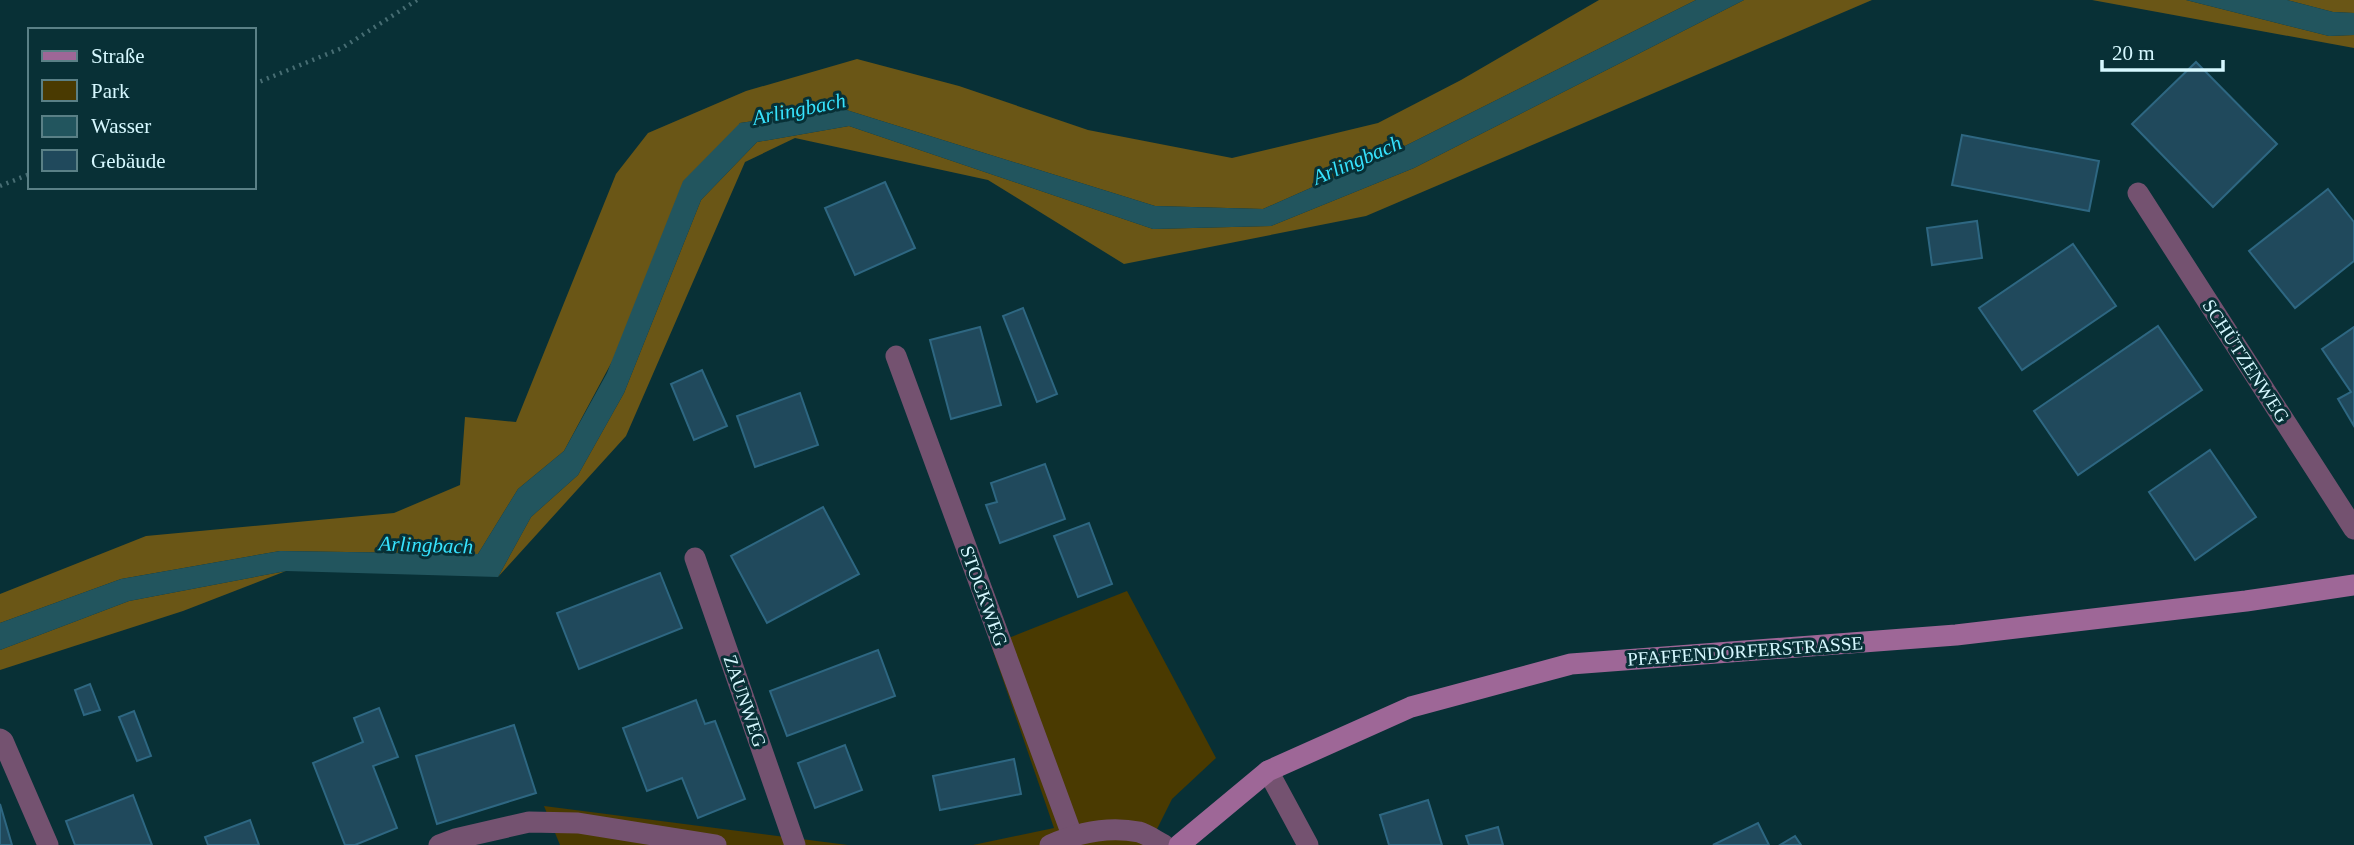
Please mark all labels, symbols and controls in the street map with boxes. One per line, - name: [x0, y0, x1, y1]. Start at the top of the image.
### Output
- legend: [28, 28, 256, 189]
- scale bar: [2102, 28, 2223, 72]
- text: 20 m: [2112, 41, 2155, 65]
- text: Straße: [91, 44, 145, 68]
- text: Park: [91, 79, 130, 103]
- water label: Arlingbach: [748, 88, 848, 130]
- text: Wasser: [91, 114, 151, 138]
- water label: Arlingbach: [1307, 130, 1405, 190]
- text: Gebäude: [91, 149, 166, 173]
- street label: SCHÜTZENWEG: [2198, 296, 2294, 427]
- water label: Arlingbach: [376, 531, 474, 559]
- street label: STOCKWEG: [956, 543, 1012, 649]
- street label: PFAFFENDORFERSTRASSE: [1626, 632, 1864, 670]
- street label: ZAUNWEG: [719, 652, 771, 750]

